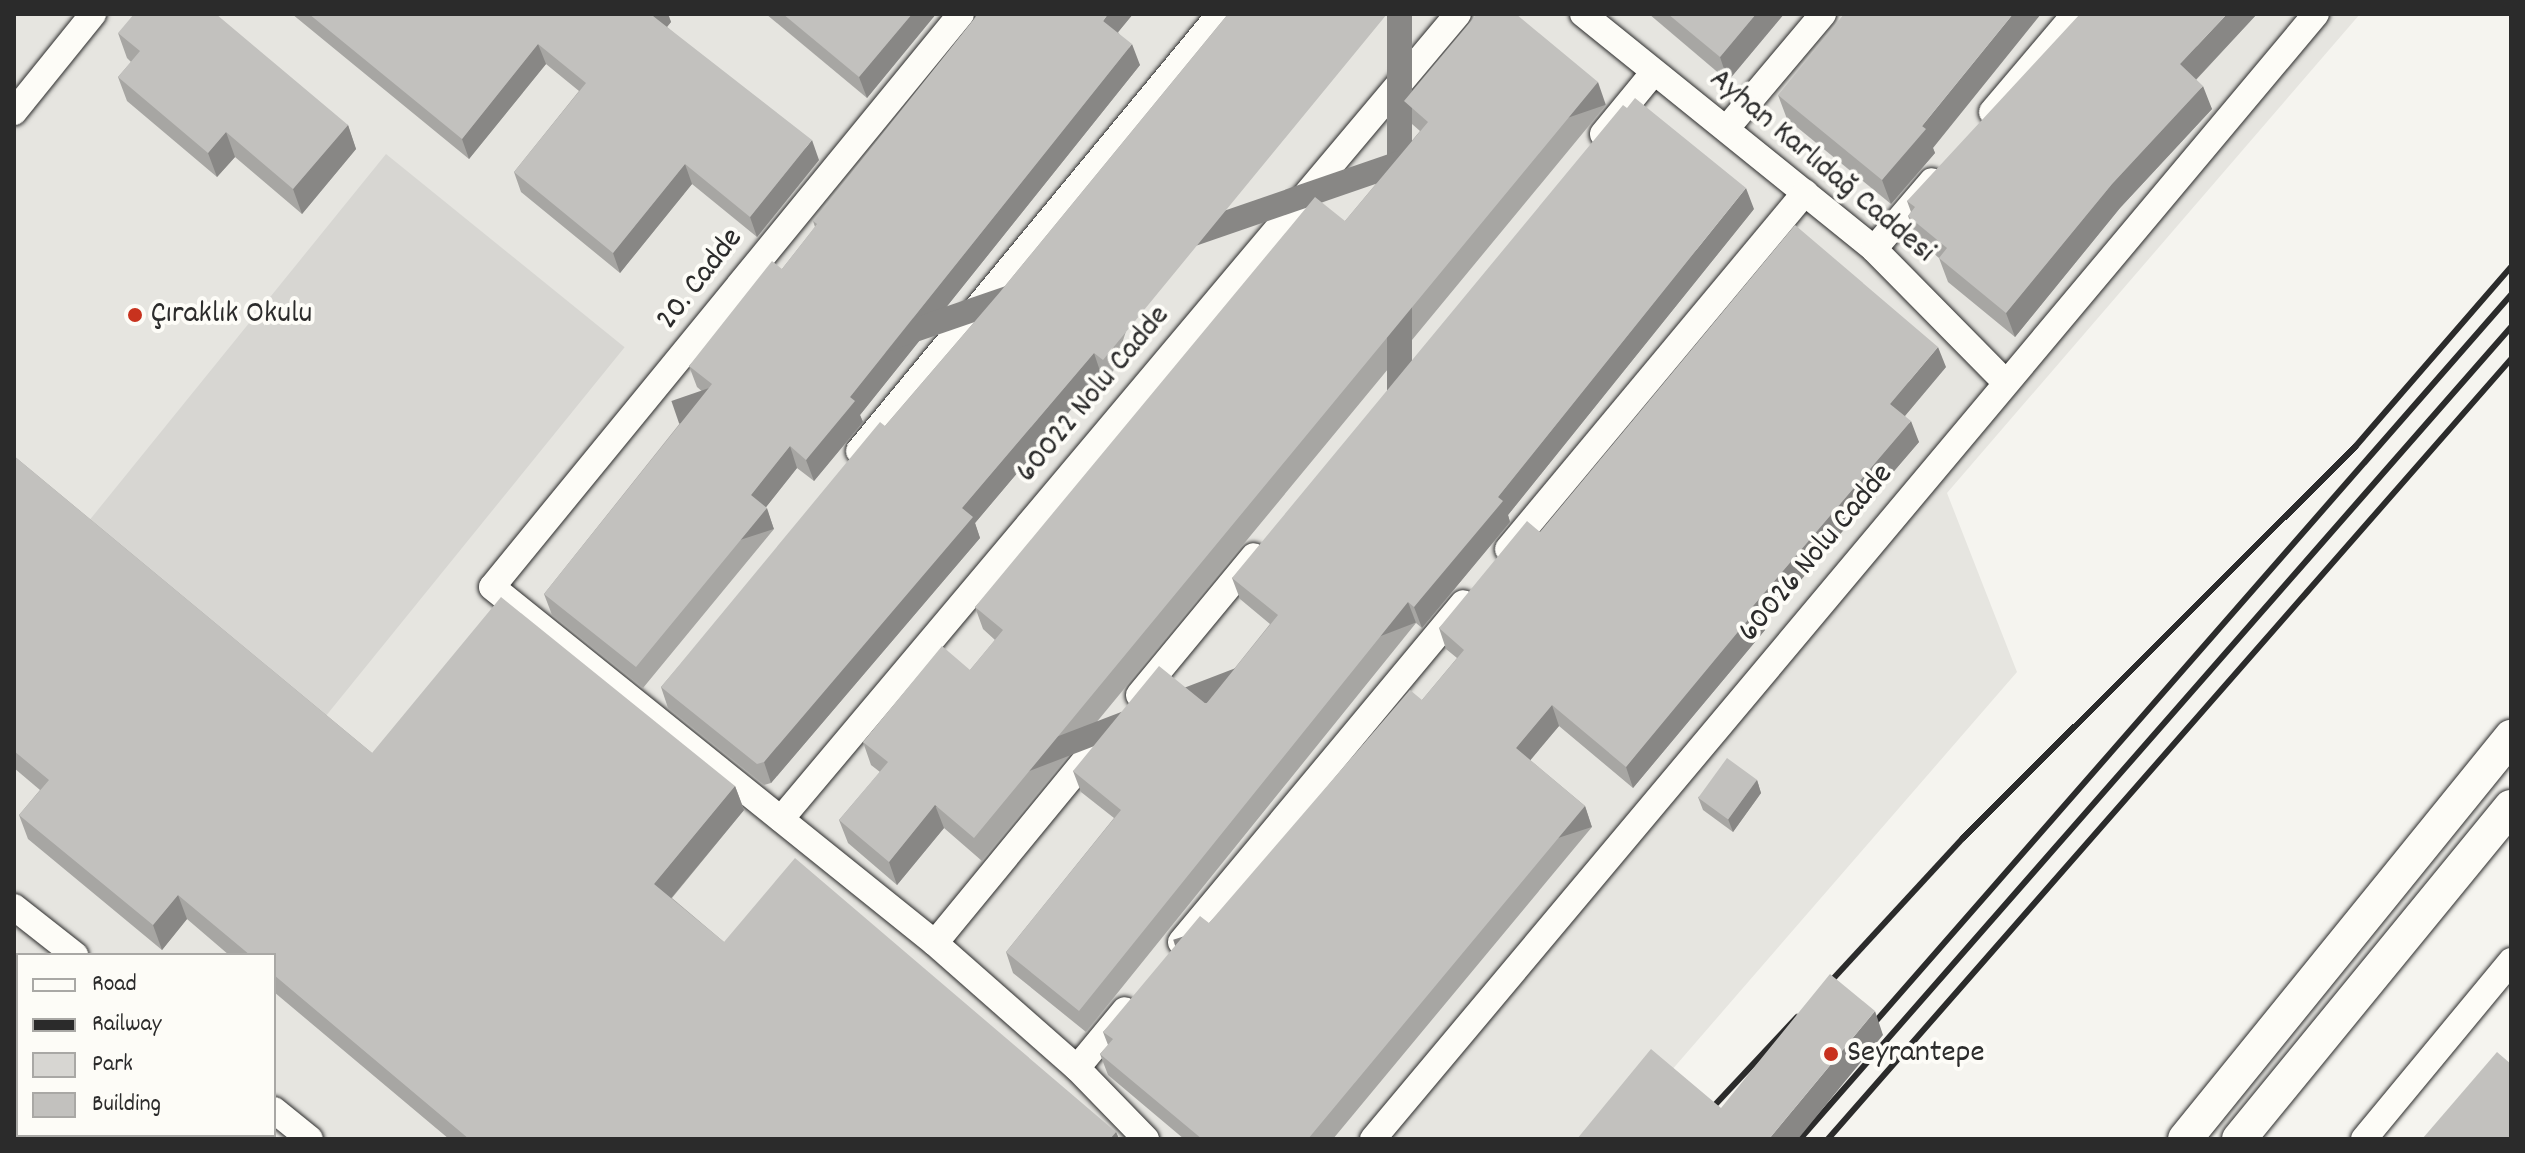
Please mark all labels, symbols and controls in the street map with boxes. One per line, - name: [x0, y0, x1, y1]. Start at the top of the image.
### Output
- street label: Ayhan Karlıdağ Caddesi: [1700, 61, 1942, 273]
- street label: 20. Cadde: [649, 221, 753, 339]
- place label: Çıraklık Okulu: [151, 296, 312, 334]
- street label: 60022 Nolu Cadde: [1009, 299, 1179, 491]
- marker: Çıraklık Okulu: [126, 306, 144, 324]
- street label: 60026 Nolu Cadde: [1731, 457, 1903, 651]
- legend: [16, 953, 276, 1137]
- text: Road: [92, 968, 137, 1002]
- text: Railway: [92, 1008, 161, 1042]
- place label: Seyrantepe: [1847, 1035, 1985, 1073]
- marker: Seyrantepe: [1822, 1045, 1840, 1063]
- text: Park: [92, 1048, 133, 1082]
- text: Building: [92, 1088, 161, 1122]

